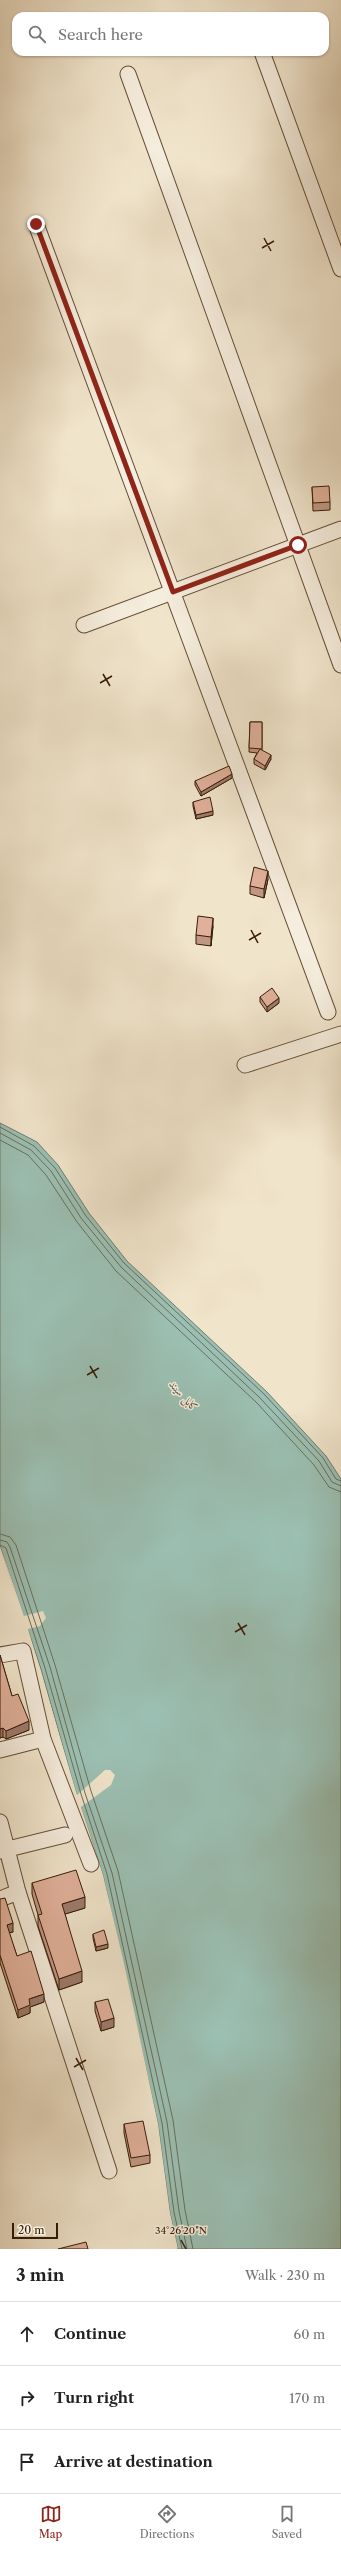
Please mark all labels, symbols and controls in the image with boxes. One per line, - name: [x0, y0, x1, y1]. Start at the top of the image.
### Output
- search box: [12, 12, 329, 56]
- icon: search: [26, 23, 48, 45]
- text: Search here: [58, 25, 143, 44]
- route end: [27, 215, 45, 233]
- route start: [289, 536, 307, 554]
- water label: کابل سيند: [165, 1377, 202, 1416]
- scale bar: [12, 2221, 58, 2240]
- text: 20 m: [18, 2223, 44, 2237]
- text: 34°26'20"N: [155, 2224, 207, 2237]
- text: 3 min: [16, 2265, 65, 2285]
- text: Walk · 230 m: [245, 2267, 325, 2283]
- icon: ahead: [16, 2323, 38, 2345]
- text: Continue: [54, 2324, 126, 2343]
- text: 60 m: [294, 2326, 325, 2342]
- icon: right: [16, 2387, 38, 2409]
- text: Turn right: [54, 2388, 134, 2407]
- text: 170 m: [289, 2390, 325, 2406]
- icon: arrive: [16, 2451, 38, 2473]
- text: Arrive at destination: [54, 2452, 213, 2471]
- tab: Map: [39, 2503, 62, 2541]
- tab: Directions: [140, 2503, 194, 2541]
- tab: Saved: [272, 2503, 302, 2541]

